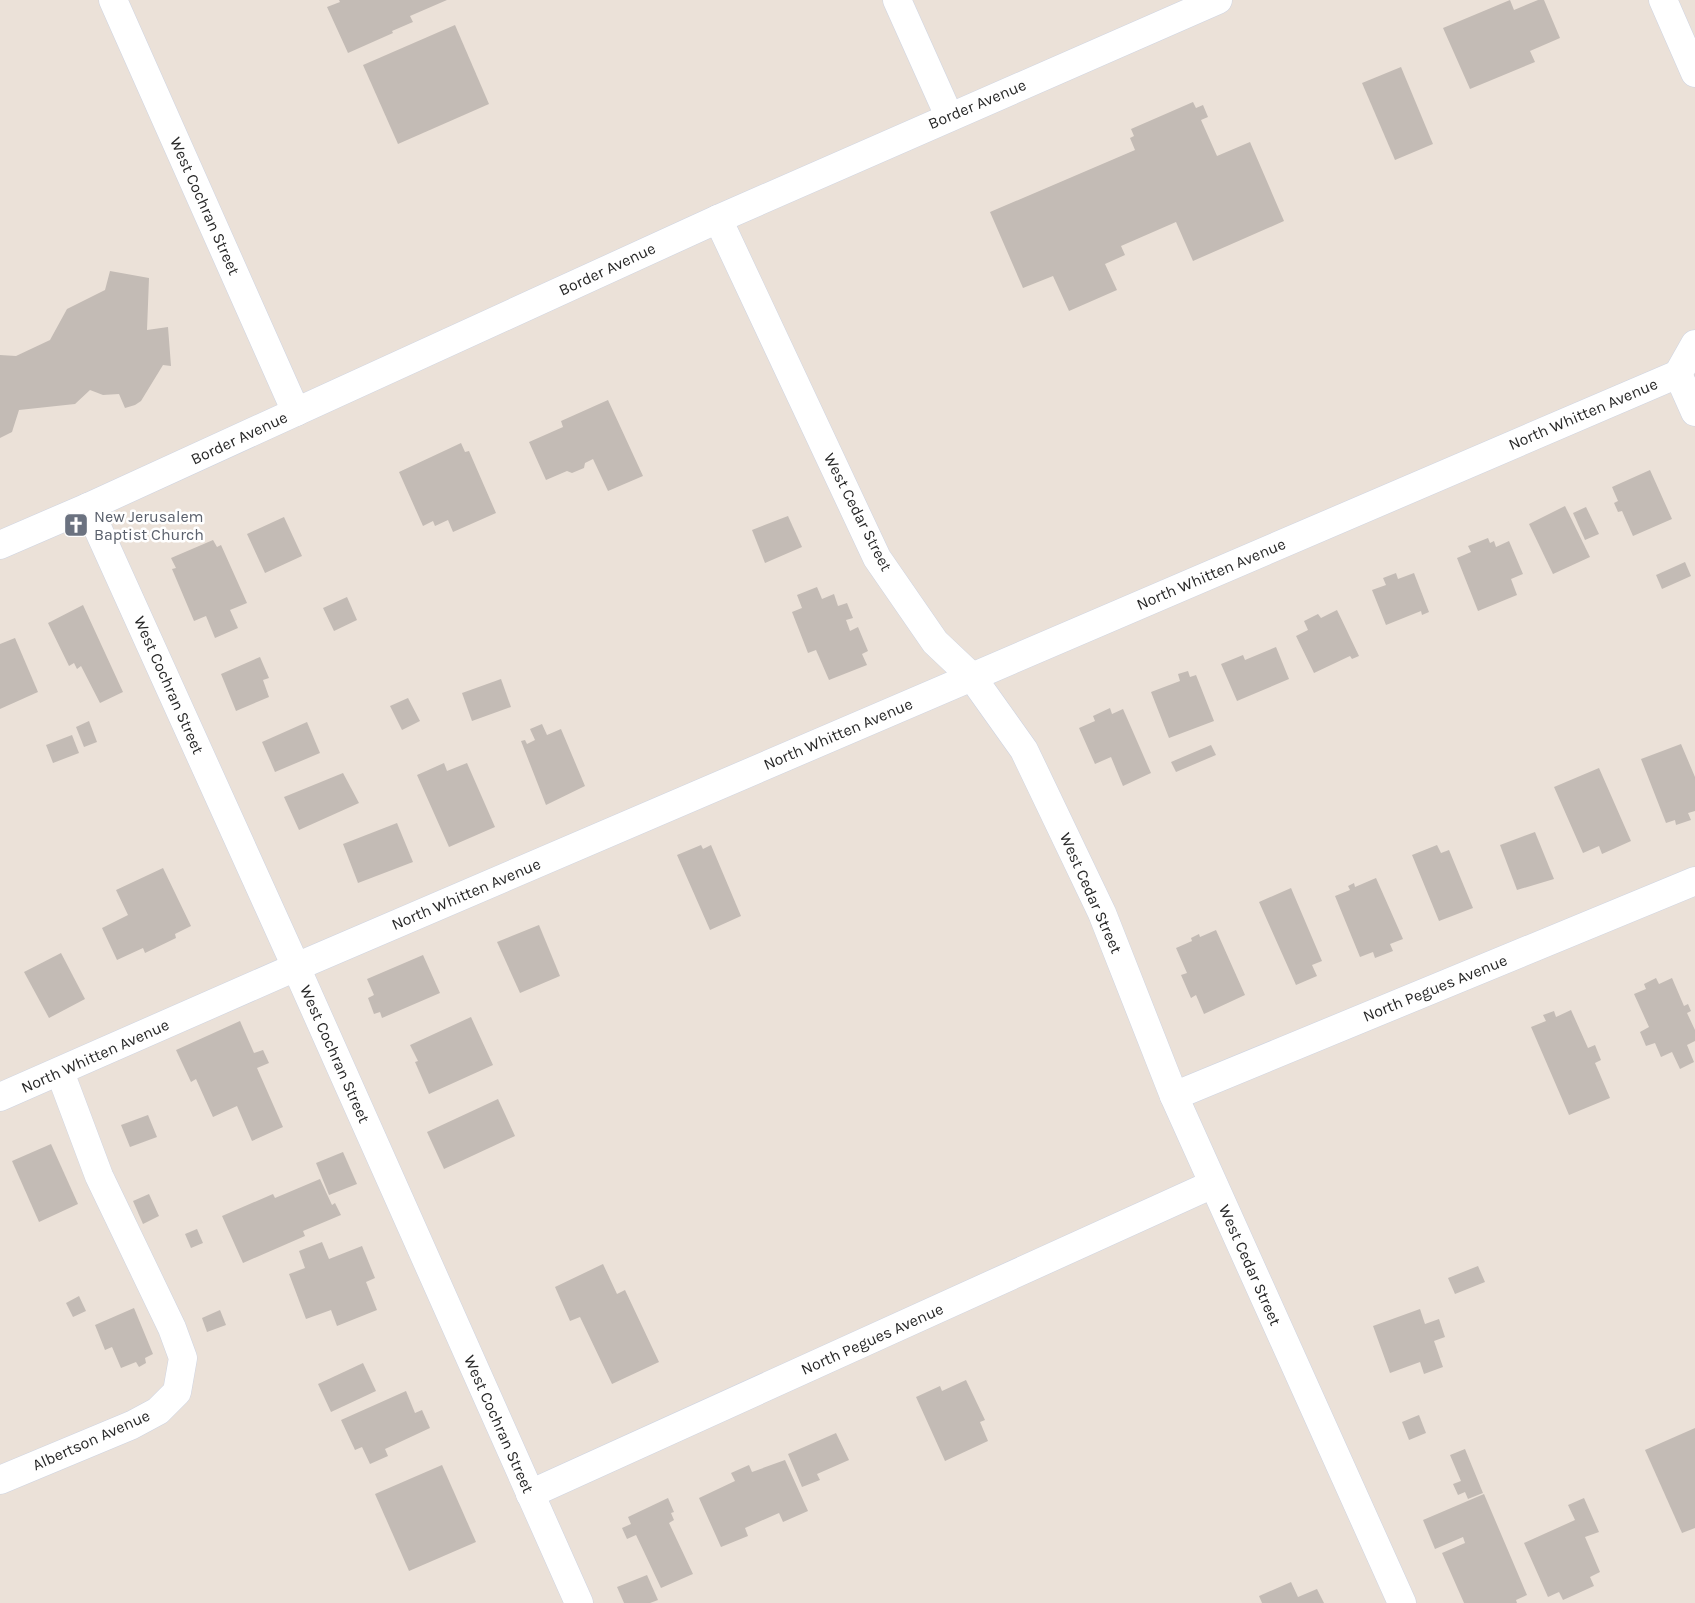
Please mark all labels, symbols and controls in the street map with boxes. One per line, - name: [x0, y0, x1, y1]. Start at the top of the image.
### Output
- street label: Border Avenue: [925, 75, 1029, 133]
- street label: West Cochran Street: [166, 134, 244, 278]
- street label: Border Avenue: [556, 238, 658, 300]
- street label: North Whitten Avenue: [1506, 374, 1660, 454]
- street label: Border Avenue: [188, 407, 290, 469]
- street label: West Cedar Street: [820, 450, 896, 574]
- place label: New Jerusalem Baptist Church: [94, 507, 204, 544]
- church icon: New Jerusalem Baptist Church: [63, 512, 89, 538]
- street label: North Whitten Avenue: [1134, 534, 1288, 614]
- street label: West Cochran Street: [130, 613, 208, 757]
- street label: North Whitten Avenue: [761, 694, 915, 774]
- street label: West Cedar Street: [1056, 830, 1126, 956]
- street label: North Whitten Avenue: [389, 854, 543, 934]
- street label: North Pegues Avenue: [1360, 950, 1510, 1026]
- street label: West Cochran Street: [296, 982, 374, 1126]
- street label: North Whitten Avenue: [18, 1015, 172, 1097]
- street label: West Cedar Street: [1215, 1202, 1285, 1328]
- street label: North Pegues Avenue: [798, 1299, 946, 1379]
- street label: West Cochran Street: [460, 1352, 538, 1496]
- street label: Albertson Avenue: [29, 1406, 153, 1474]

